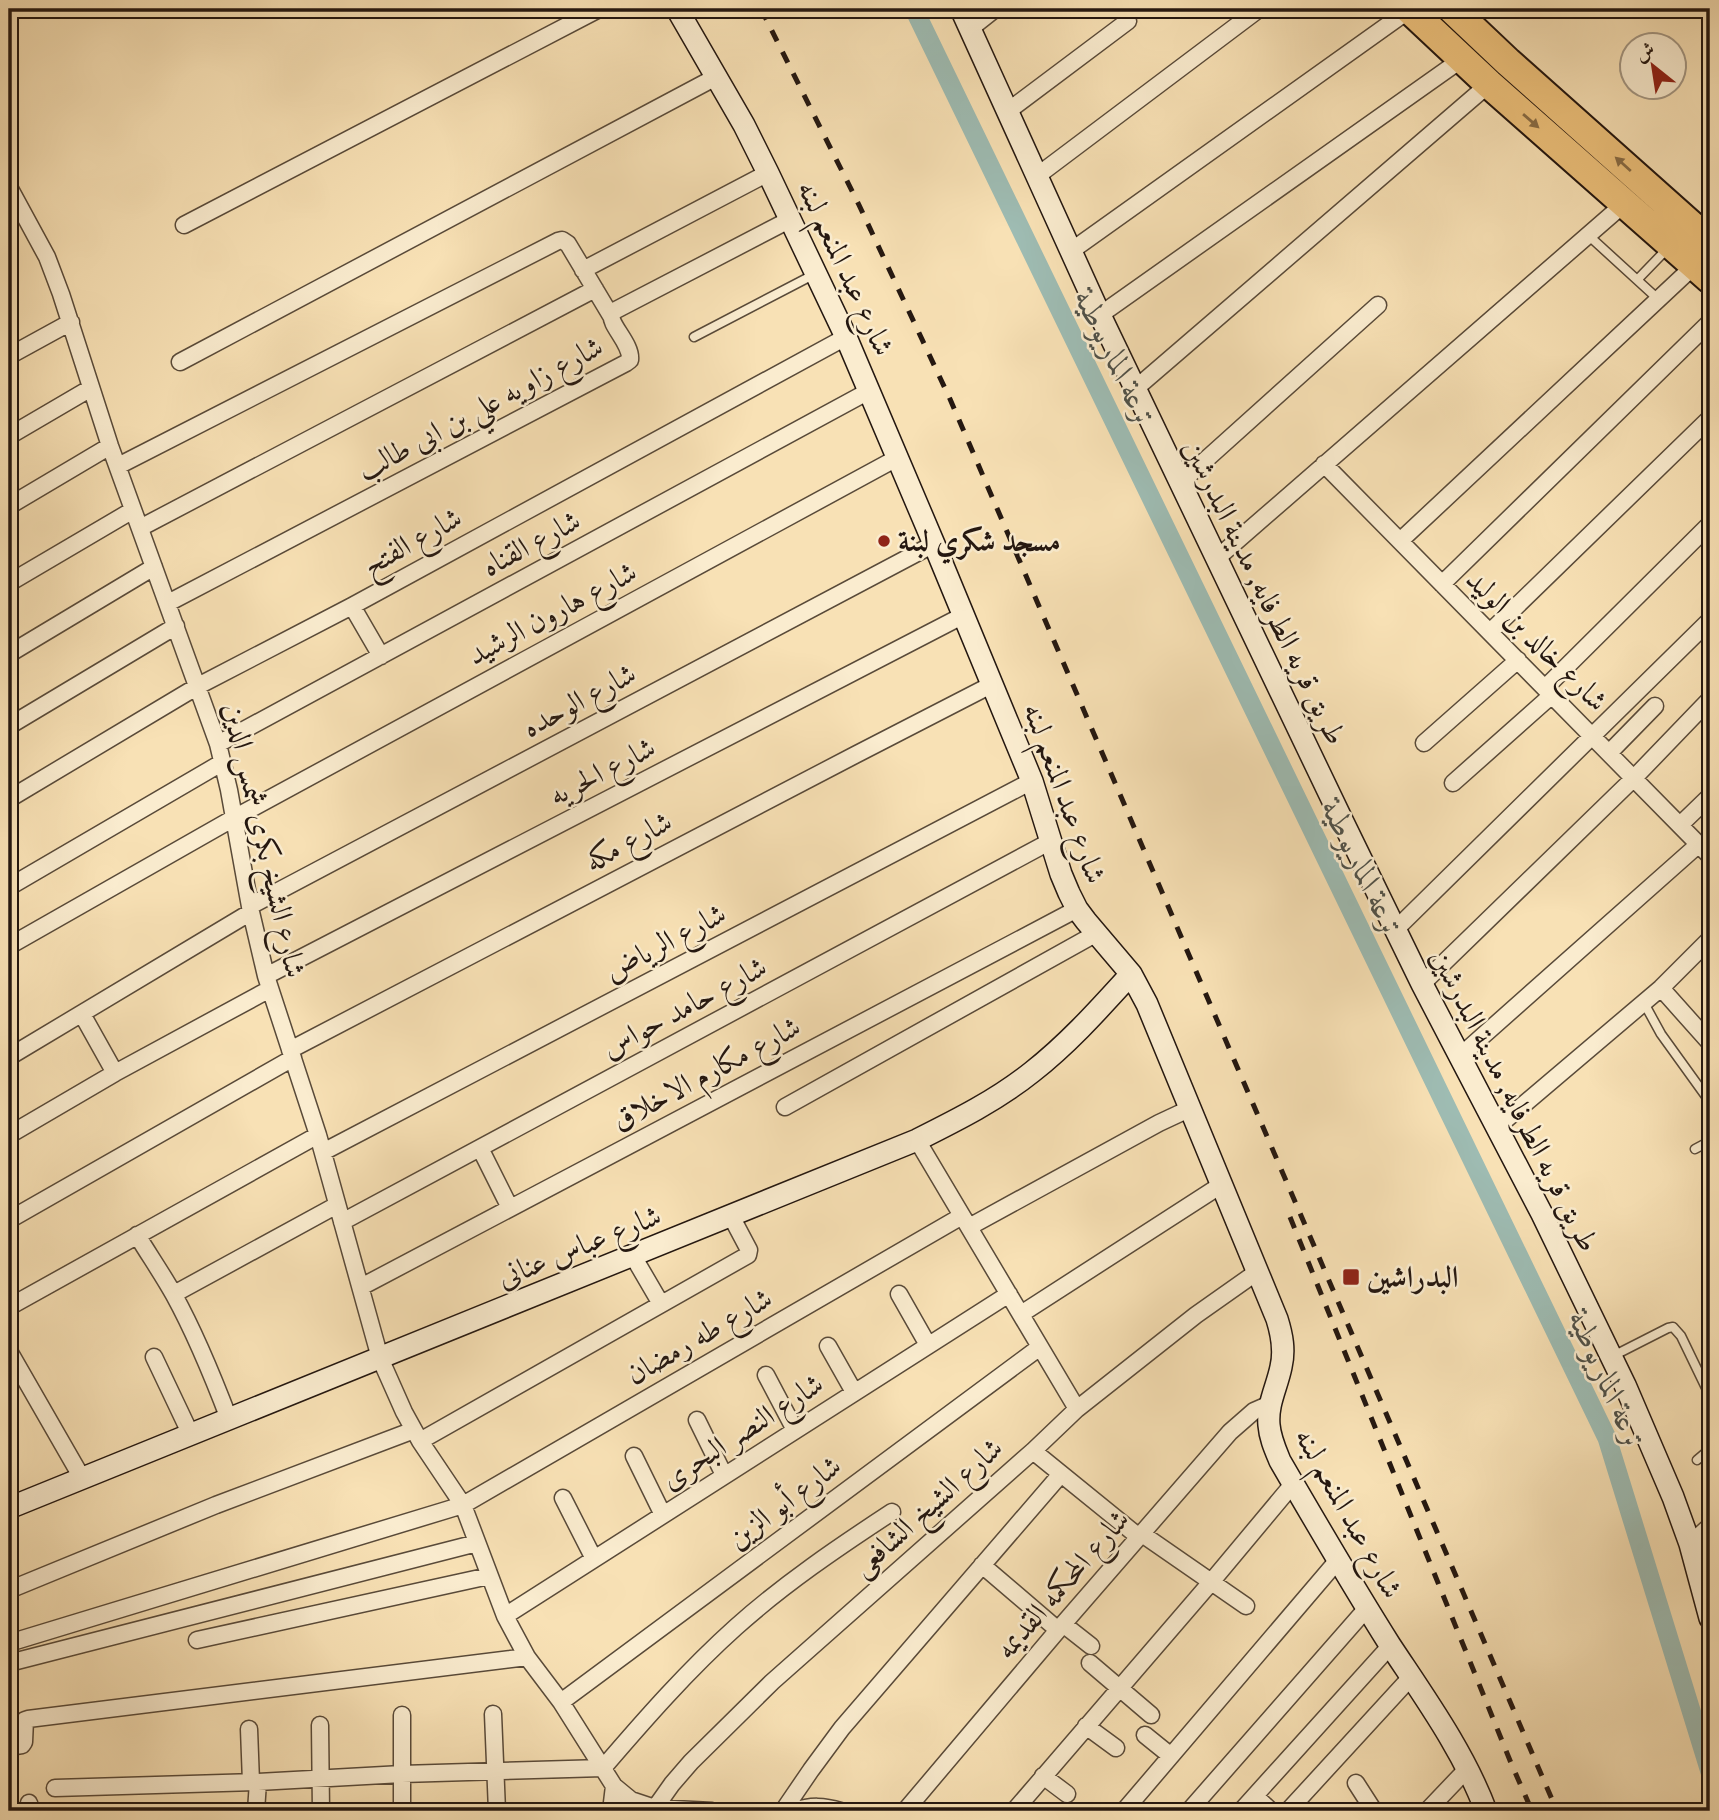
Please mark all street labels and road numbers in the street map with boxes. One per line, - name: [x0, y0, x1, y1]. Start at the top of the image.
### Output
- street label: شارع عبد المنعم لبنه: [781, 174, 903, 366]
- street label: شارع زاويه علي بن ابى طالب: [350, 327, 614, 498]
- street label: طريق قريه الطرفايه, مدينة البدرشين: [1170, 433, 1356, 753]
- street label: شارع الفتح: [356, 498, 472, 591]
- street label: شارع القناه: [475, 501, 590, 590]
- street label: شارع هارون الرشيد: [461, 552, 646, 679]
- street label: شارع خالد بن الوليد: [1453, 561, 1616, 724]
- street label: شارع الوحده: [515, 654, 645, 751]
- street label: شارع عبد المنعم لبنه: [1006, 698, 1115, 892]
- street label: شارع الشيخ بكرى شمس الدين: [207, 699, 315, 983]
- street label: شارع الحريه: [542, 728, 665, 819]
- street label: شارع مكه: [578, 802, 681, 885]
- street label: شارع الرياض: [597, 894, 735, 995]
- street label: طريق قريه الطرفايه, مدينة البدرشين: [1418, 942, 1608, 1260]
- street label: شارع حامد حواس: [595, 948, 776, 1072]
- street label: شارع مكارم الاخلاق: [605, 1007, 810, 1145]
- street label: شارع عباس عنانى: [491, 1196, 669, 1302]
- street label: شارع طه رمضان: [619, 1279, 782, 1398]
- street label: شارع النصر البحرى: [653, 1364, 834, 1503]
- street label: شارع عبد المنعم لبنه: [1279, 1421, 1412, 1609]
- street label: شارع الشيخ الشافعى: [843, 1429, 1016, 1591]
- street label: شارع أبو الزين: [718, 1445, 852, 1562]
- street label: شارع المحكمه القديمه: [986, 1501, 1142, 1671]

